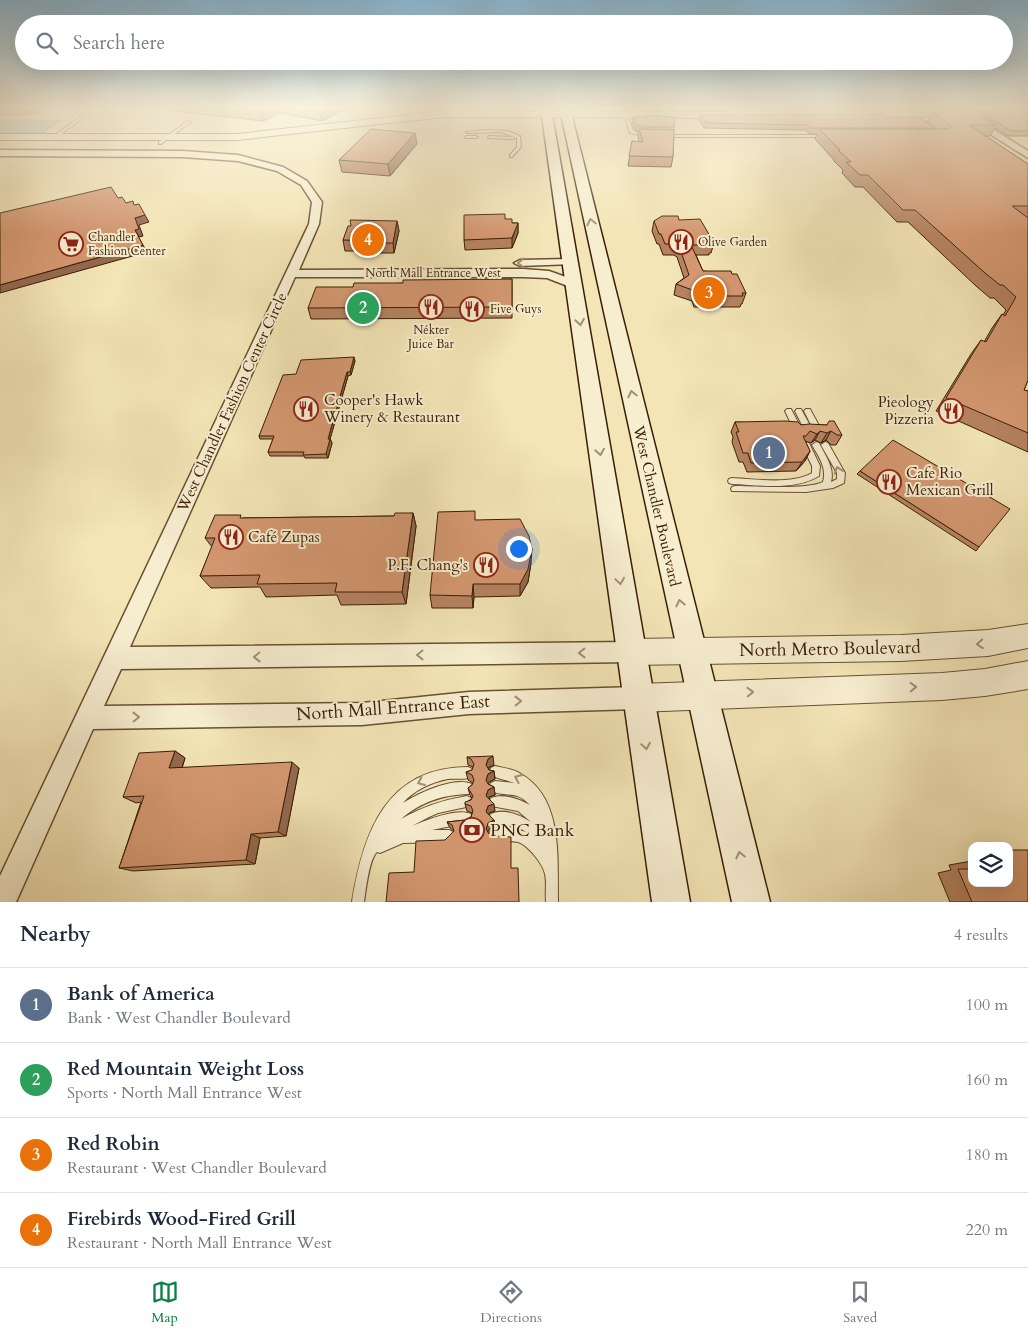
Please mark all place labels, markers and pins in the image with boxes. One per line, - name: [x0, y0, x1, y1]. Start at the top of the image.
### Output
- pin: 4: [352, 221, 384, 259]
- place label: Chandler Fashion Center: [88, 229, 166, 259]
- restaurant icon: Olive Garden: [668, 229, 694, 255]
- supermarket icon: Chandler Fashion Center: [58, 231, 84, 257]
- place label: Olive Garden: [698, 234, 767, 250]
- pin: 3: [693, 274, 725, 312]
- pin: 2: [347, 289, 379, 327]
- restaurant icon: Nékter Juice Bar: [418, 294, 444, 320]
- restaurant icon: Five Guys: [459, 296, 485, 322]
- place label: Five Guys: [490, 301, 541, 317]
- place label: Nékter Juice Bar: [406, 322, 455, 352]
- place label: Cooper's Hawk Winery & Restaurant: [323, 390, 460, 427]
- place label: Pieology Pizzeria: [878, 392, 935, 429]
- restaurant icon: Cooper's Hawk Winery & Restaurant: [293, 396, 319, 422]
- restaurant icon: Pieology Pizzeria: [938, 398, 964, 424]
- pin: 1: [753, 434, 785, 472]
- place label: Cafe Rio Mexican Grill: [906, 463, 994, 500]
- restaurant icon: Cafe Rio Mexican Grill: [876, 469, 902, 495]
- restaurant icon: Café Zupas: [218, 524, 244, 550]
- place label: Café Zupas: [248, 527, 320, 547]
- restaurant icon: P.F. Chang's: [473, 552, 499, 578]
- place label: P.F. Chang's: [387, 555, 468, 575]
- bank icon: PNC Bank: [459, 817, 485, 843]
- place label: PNC Bank: [490, 818, 575, 843]

